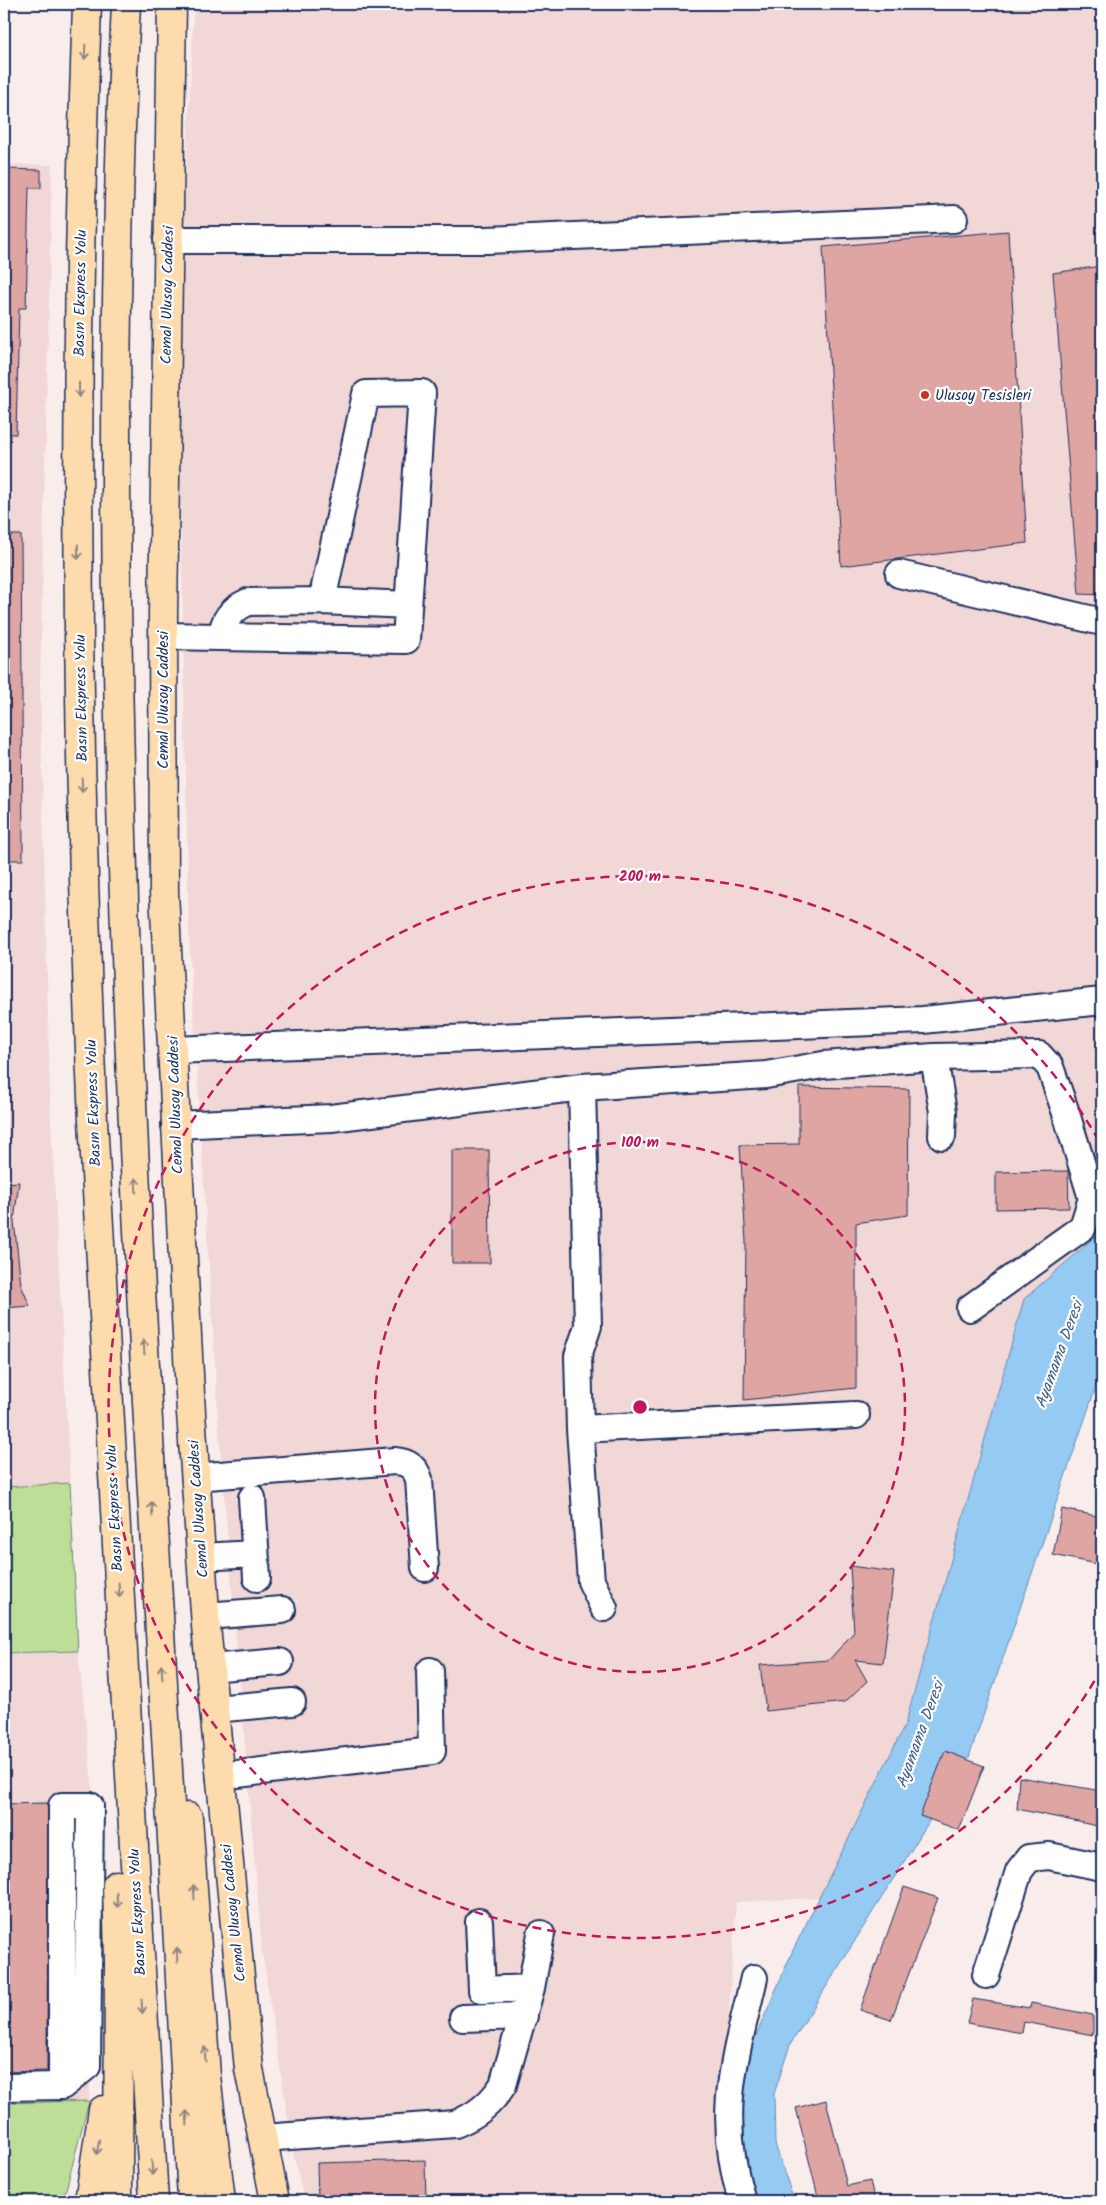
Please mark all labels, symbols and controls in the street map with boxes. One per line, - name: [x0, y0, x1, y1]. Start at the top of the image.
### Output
- one-way arrow: [81, 44, 90, 60]
- street label: Cemal Ulusoy Caddesi: [155, 224, 181, 364]
- street label: Basın Ekspress Yolu: [68, 229, 94, 357]
- one-way arrow: [74, 382, 84, 398]
- place label: Ulusoy Tesisleri: [935, 384, 1033, 408]
- marker: Ulusoy Tesisleri: [919, 389, 931, 401]
- one-way arrow: [74, 544, 83, 560]
- street label: Cemal Ulusoy Caddesi: [152, 629, 176, 769]
- street label: Basın Ekspress Yolu: [69, 634, 95, 762]
- one-way arrow: [77, 777, 86, 793]
- text: 200 m: [619, 865, 661, 889]
- street label: Cemal Ulusoy Caddesi: [162, 1034, 190, 1174]
- street label: Basın Ekspress Yolu: [80, 1039, 108, 1167]
- text: 100 m: [621, 1131, 659, 1155]
- one-way arrow: [131, 1177, 140, 1193]
- water label: Ayamama Deresi: [1028, 1294, 1091, 1412]
- one-way arrow: [139, 1339, 148, 1355]
- centre of rings: [631, 1398, 649, 1416]
- street label: Cemal Ulusoy Caddesi: [182, 1438, 216, 1579]
- street label: Basın Ekspress Yolu: [100, 1444, 130, 1572]
- one-way arrow: [148, 1502, 157, 1518]
- one-way arrow: [114, 1581, 123, 1597]
- one-way arrow: [158, 1664, 167, 1680]
- water label: Ayamama Deresi: [889, 1674, 952, 1792]
- street label: Cemal Ulusoy Caddesi: [215, 1842, 253, 1983]
- street label: Basın Ekspress Yolu: [123, 1848, 153, 1976]
- one-way arrow: [190, 1884, 199, 1900]
- one-way arrow: [113, 1892, 122, 1908]
- one-way arrow: [173, 1948, 182, 1964]
- one-way arrow: [138, 1997, 147, 2013]
- one-way arrow: [200, 2046, 209, 2062]
- one-way arrow: [182, 2110, 191, 2126]
- one-way arrow: [93, 2138, 103, 2154]
- one-way arrow: [148, 2159, 157, 2175]

